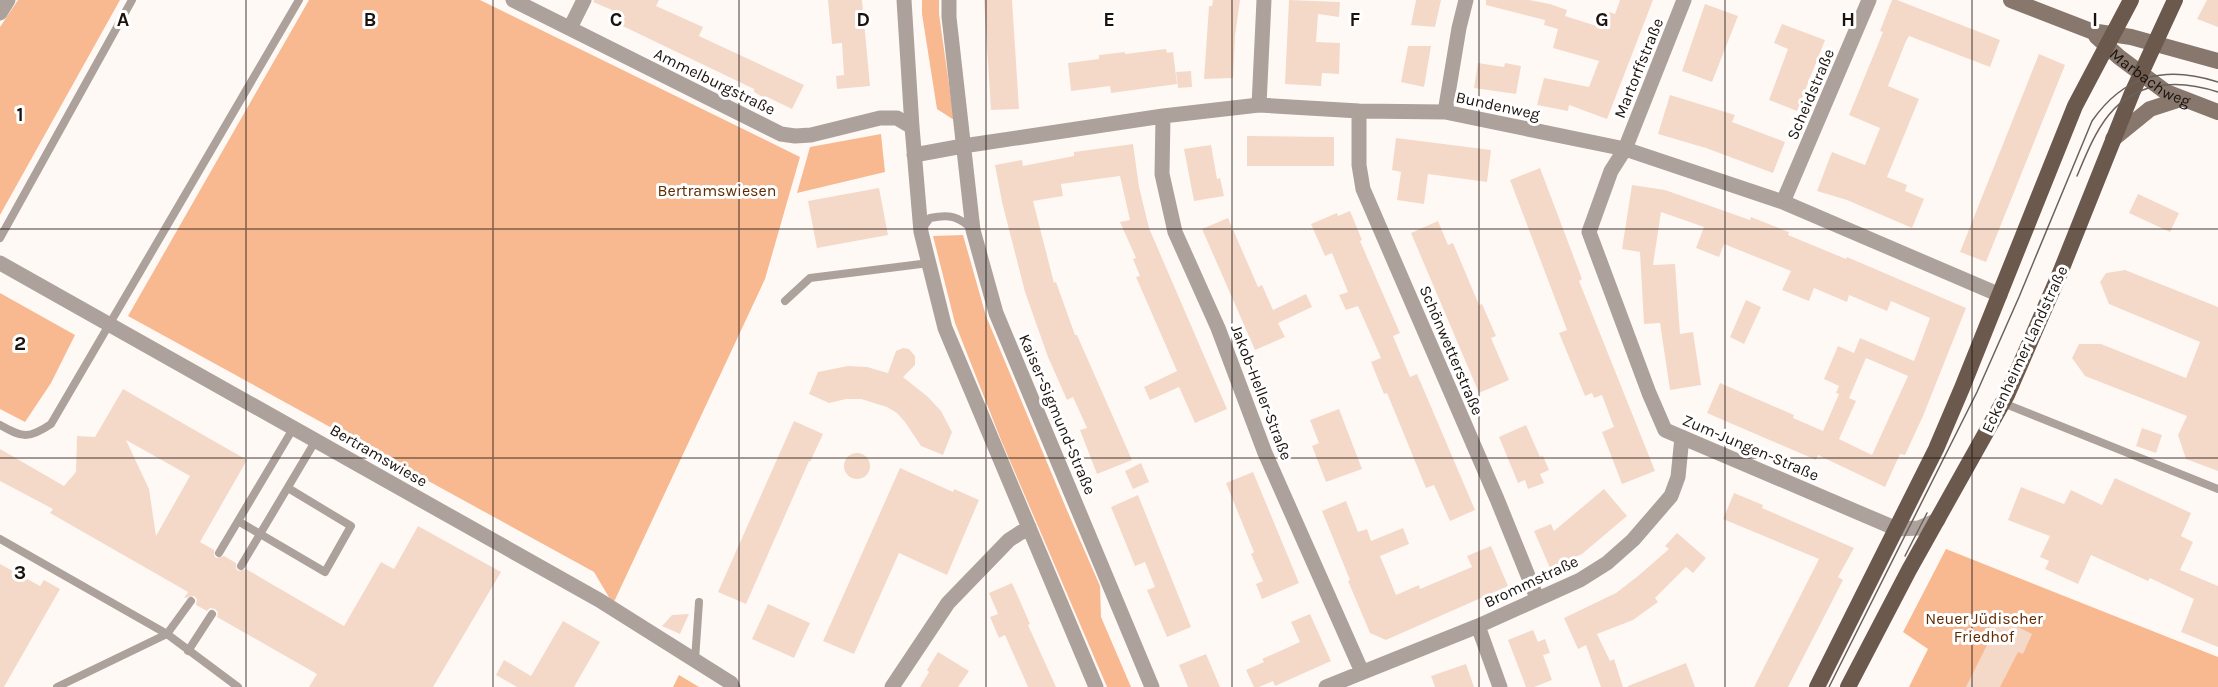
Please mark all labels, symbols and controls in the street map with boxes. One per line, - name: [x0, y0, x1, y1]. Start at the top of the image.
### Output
- text: A: [117, 8, 130, 31]
- text: B: [364, 8, 376, 31]
- text: C: [610, 8, 622, 31]
- text: D: [856, 8, 870, 31]
- text: E: [1103, 8, 1115, 31]
- text: F: [1350, 8, 1361, 31]
- text: G: [1595, 8, 1609, 31]
- text: H: [1841, 8, 1855, 31]
- text: I: [2092, 8, 2098, 31]
- street label: Martorffstraße: [1610, 15, 1667, 121]
- street label: Ammelburgstraße: [651, 44, 779, 119]
- street label: Marbachweg: [2106, 44, 2193, 111]
- street label: Scheidstraße: [1783, 46, 1838, 143]
- street label: Bundenweg: [1454, 87, 1542, 124]
- text: 1: [16, 103, 24, 126]
- park label: Bertramswiesen: [658, 181, 776, 200]
- street label: Eckenheimer Landstraße: [1977, 263, 2072, 436]
- street label: Schönwetterstraße: [1416, 283, 1487, 418]
- street label: Jakob-Heller-Straße: [1227, 322, 1296, 463]
- street label: Kaiser-Sigmund-Straße: [1015, 331, 1100, 497]
- text: 2: [14, 332, 26, 355]
- street label: Zum-Jungen-Straße: [1680, 410, 1822, 485]
- street label: Bertramswiese: [327, 420, 431, 491]
- street label: Brommstraße: [1481, 551, 1581, 612]
- text: 3: [14, 561, 26, 584]
- park label: Neuer Jüdischer Friedhof: [1925, 609, 2043, 646]

